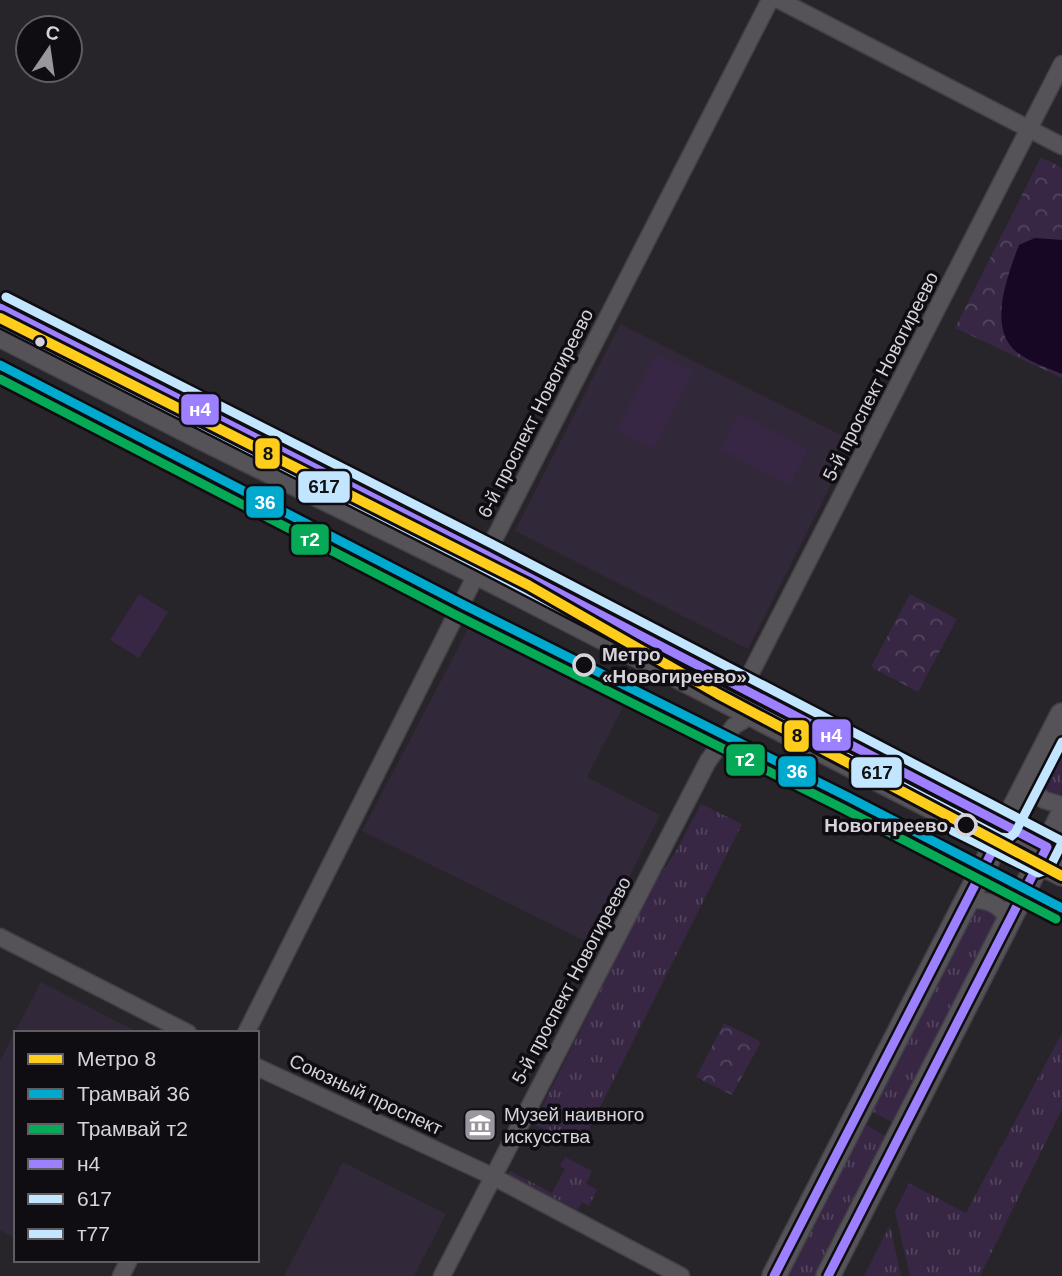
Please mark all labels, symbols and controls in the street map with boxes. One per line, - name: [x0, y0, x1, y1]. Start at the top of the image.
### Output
- north arrow: [14, 14, 84, 84]
- text: С: [44, 21, 62, 45]
- street label: 5-й проспект Новогиреево: [819, 268, 942, 484]
- street label: 6-й проспект Новогиреево: [474, 305, 597, 521]
- unlabelled marker: [33, 335, 47, 349]
- line badge: н4: [180, 393, 220, 426]
- text: н4: [189, 399, 211, 420]
- line badge: 8: [254, 437, 281, 470]
- text: 8: [263, 443, 273, 464]
- line badge: 617: [297, 470, 351, 504]
- text: 617: [308, 476, 340, 497]
- line badge: 36: [245, 485, 285, 519]
- text: 36: [254, 492, 276, 513]
- line badge: т2: [290, 523, 330, 556]
- text: т2: [300, 529, 320, 550]
- place label: Метро «Новогиреево»: [602, 644, 747, 687]
- marker: Метро «Новогиреево»: [573, 654, 595, 676]
- line badge: н4: [811, 718, 852, 752]
- line badge: 8: [783, 719, 810, 753]
- text: 8: [792, 725, 802, 746]
- text: н4: [820, 725, 842, 746]
- line badge: т2: [725, 743, 766, 777]
- text: т2: [735, 749, 755, 770]
- line badge: 36: [777, 755, 817, 788]
- line badge: 617: [850, 756, 903, 789]
- text: 36: [786, 761, 808, 782]
- text: 617: [861, 762, 893, 783]
- marker: Новогиреево: [955, 814, 977, 836]
- place label: Новогиреево: [824, 815, 948, 836]
- street label: 5-й проспект Новогиреево: [508, 873, 635, 1087]
- legend: [14, 1031, 259, 1262]
- text: Метро 8: [77, 1047, 156, 1070]
- street label: Союзный проспект: [286, 1050, 446, 1139]
- text: Трамвай 36: [77, 1082, 190, 1105]
- place label: Музей наивного искусства: [504, 1104, 644, 1147]
- museum icon: Музей наивного искусства: [461, 1106, 499, 1144]
- text: Трамвай т2: [77, 1117, 188, 1140]
- text: н4: [77, 1152, 101, 1175]
- text: 617: [77, 1187, 112, 1210]
- text: т77: [77, 1222, 110, 1245]

